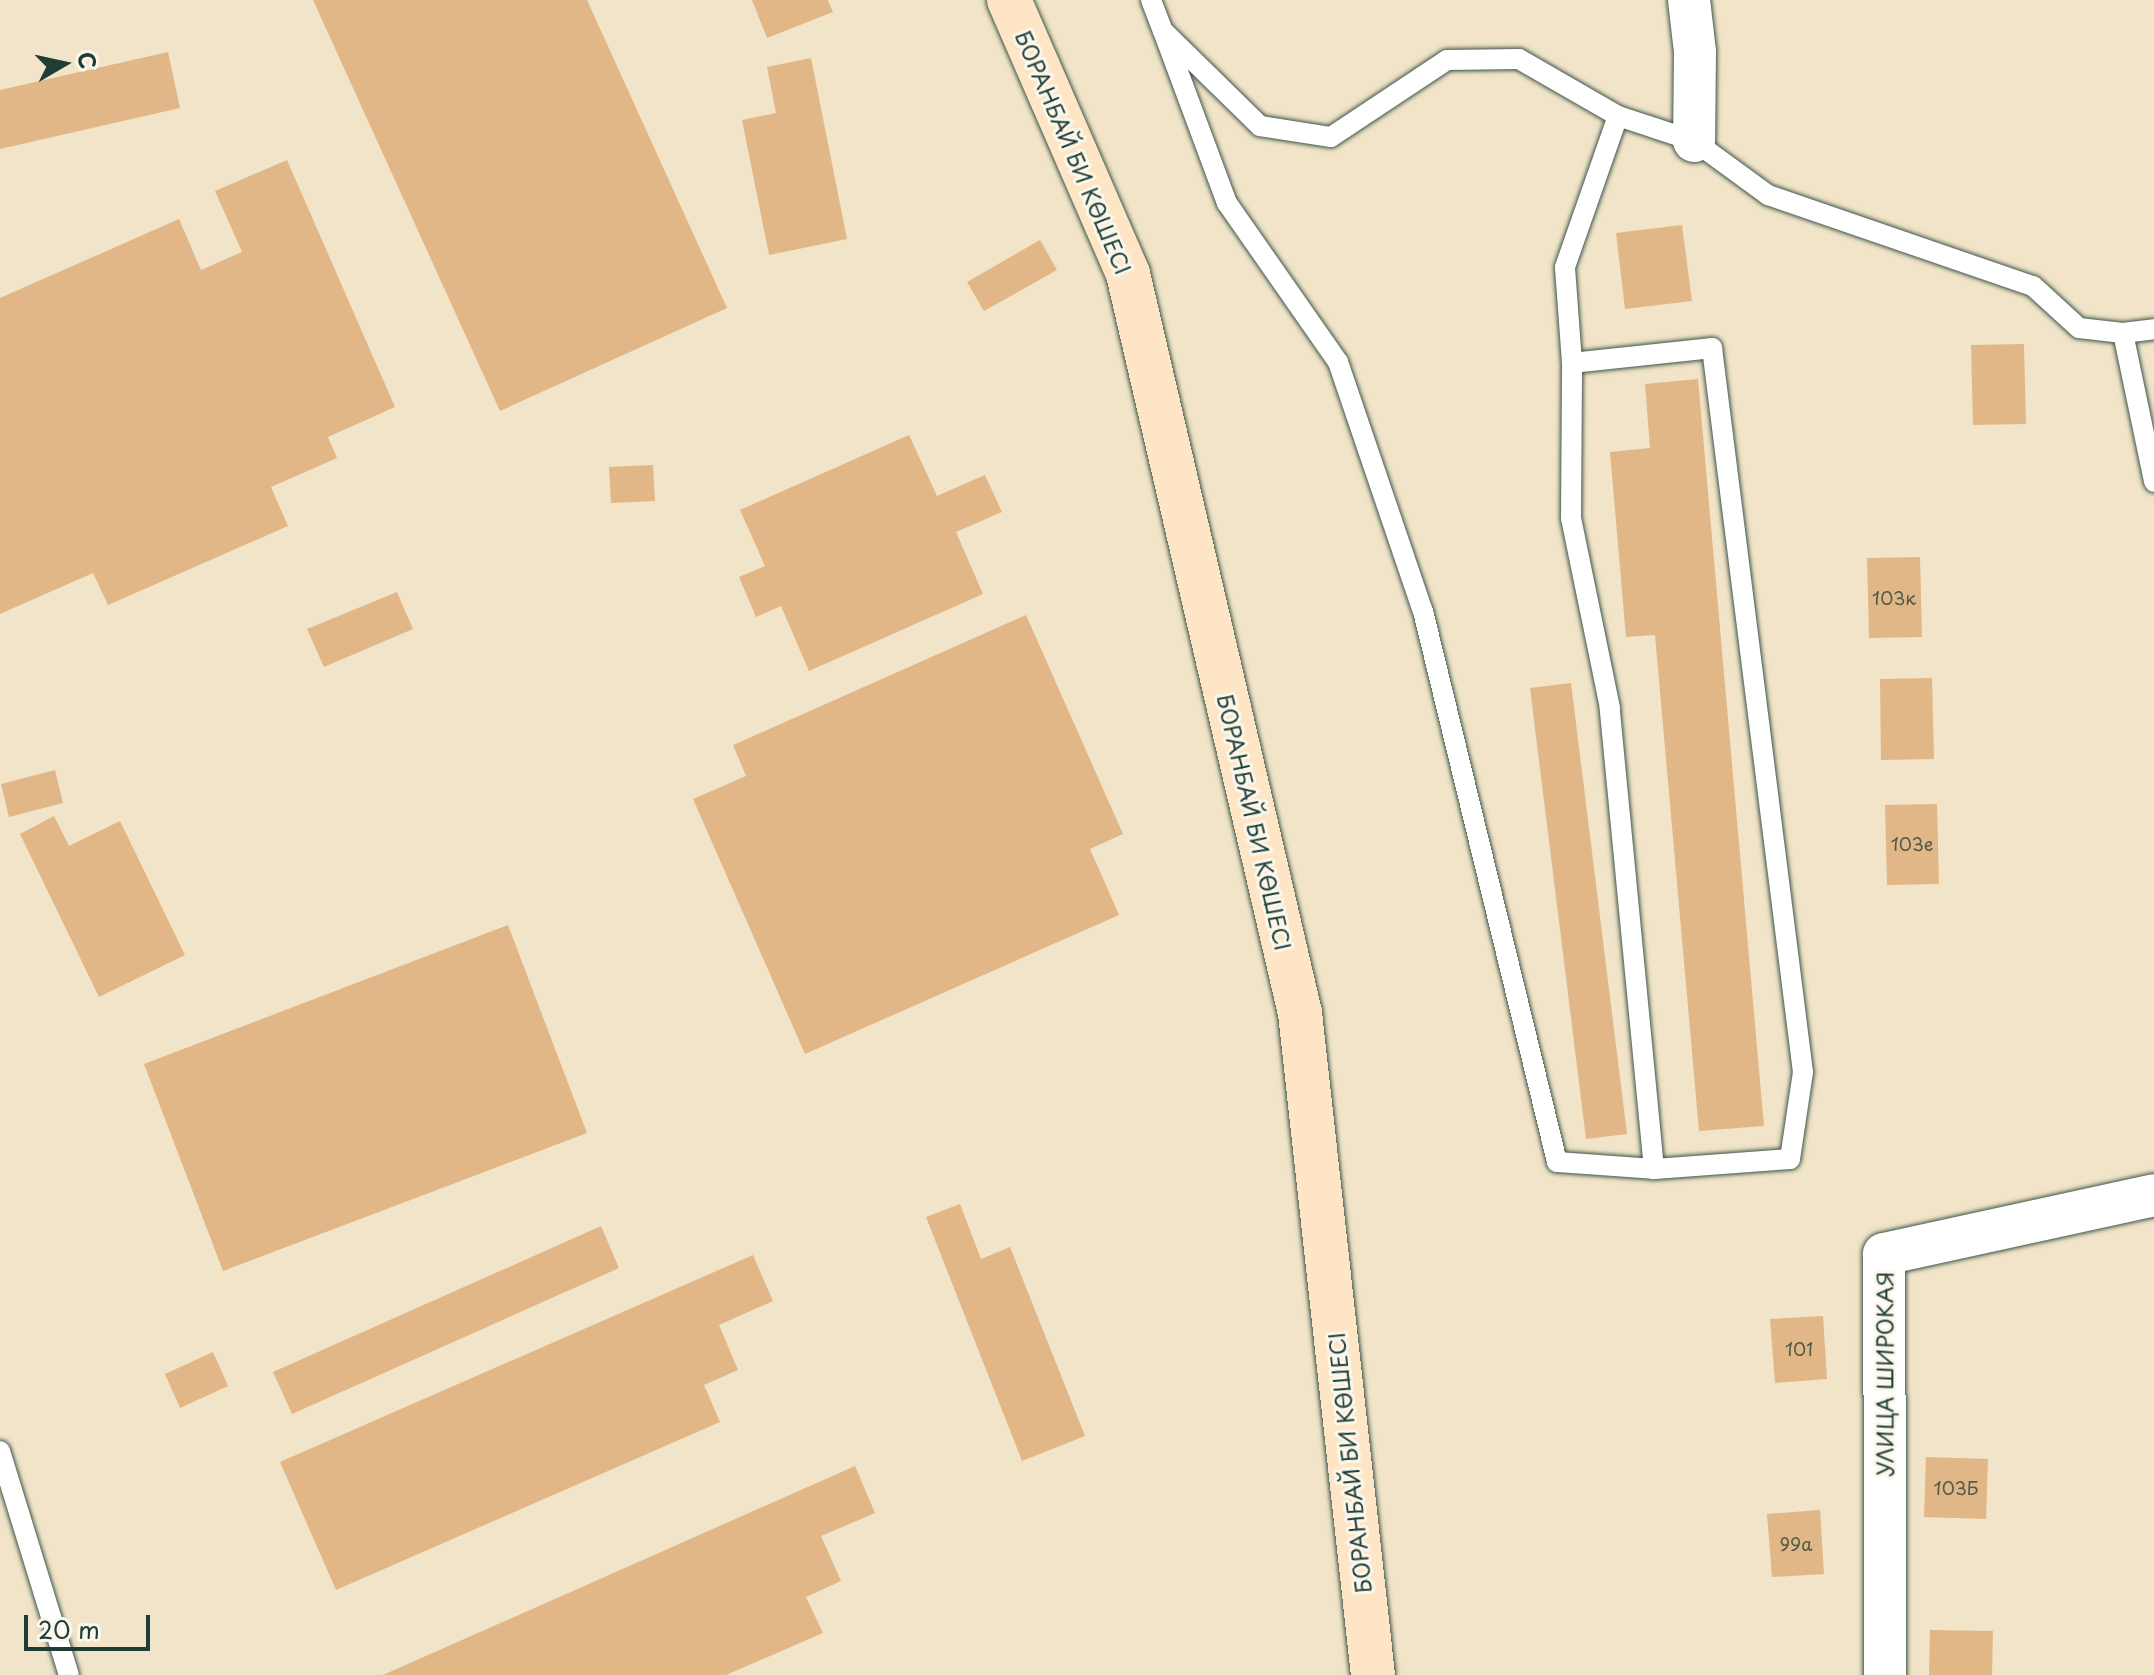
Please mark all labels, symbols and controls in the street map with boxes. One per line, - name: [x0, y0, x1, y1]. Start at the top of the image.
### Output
- north arrow: [24, 24, 104, 104]
- street label: БОРАНБАЙ БИ КӨШЕСІ: [1010, 25, 1138, 279]
- text: С: [71, 49, 106, 71]
- house number: 103к: [1872, 587, 1916, 609]
- street label: БОРАНБАЙ БИ КӨШЕСІ: [1212, 690, 1298, 954]
- house number: 103е: [1891, 833, 1933, 855]
- street label: УЛИЦА ШИРОКАЯ: [1871, 1270, 1897, 1478]
- street label: БОРАНБАЙ БИ КӨШЕСІ: [1322, 1330, 1376, 1596]
- house number: 101: [1785, 1338, 1813, 1360]
- house number: 103Б: [1934, 1477, 1978, 1499]
- house number: 99а: [1779, 1533, 1813, 1555]
- scale bar: [28, 1599, 154, 1649]
- text: 20 m: [38, 1611, 100, 1647]

